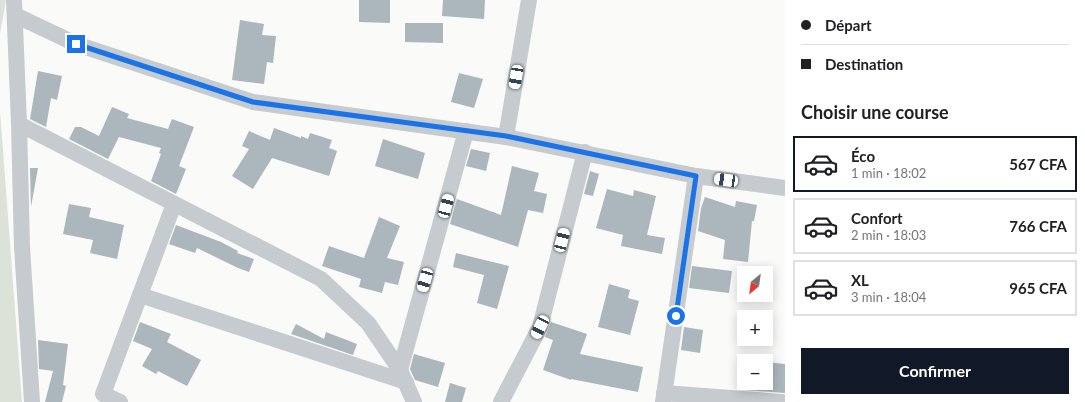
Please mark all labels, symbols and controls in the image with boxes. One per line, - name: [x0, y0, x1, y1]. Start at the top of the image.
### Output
- text: Départ: [825, 16, 872, 34]
- route end: [67, 35, 85, 53]
- text: Destination: [825, 55, 903, 73]
- car: [508, 64, 524, 90]
- text: Choisir une course: [801, 101, 949, 123]
- icon: car: [803, 146, 839, 182]
- text: Éco: [851, 147, 875, 165]
- text: 567 CFA: [1009, 155, 1067, 173]
- text: 1 min · 18:02: [851, 165, 926, 181]
- car: [713, 172, 739, 188]
- car: [437, 193, 455, 219]
- icon: car: [803, 208, 839, 244]
- text: Confort: [851, 209, 903, 227]
- text: 766 CFA: [1009, 217, 1067, 235]
- car: [553, 227, 571, 253]
- text: 2 min · 18:03: [851, 227, 926, 243]
- north arrow: [737, 266, 773, 302]
- map controls: [737, 266, 773, 390]
- car: [416, 267, 434, 293]
- icon: car: [803, 270, 839, 306]
- text: XL: [851, 271, 869, 289]
- text: 965 CFA: [1009, 279, 1067, 297]
- text: 3 min · 18:04: [851, 289, 926, 305]
- route start: [667, 307, 685, 325]
- button: +: [737, 310, 773, 346]
- car: [529, 314, 551, 340]
- button: Confirmer: [801, 348, 1069, 394]
- button: −: [737, 354, 773, 390]

